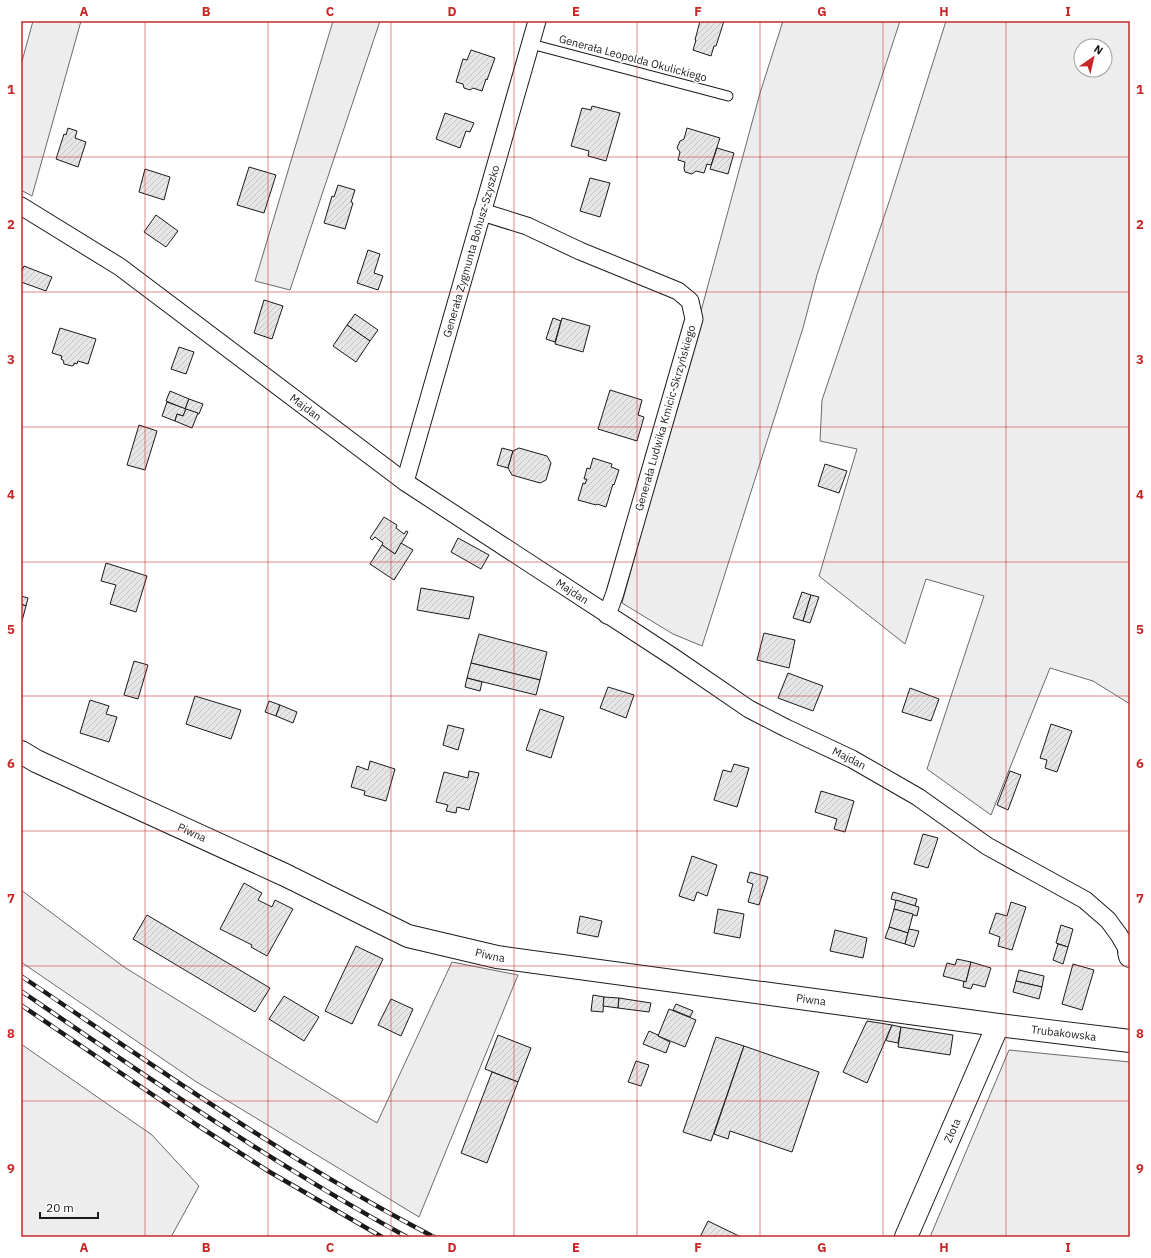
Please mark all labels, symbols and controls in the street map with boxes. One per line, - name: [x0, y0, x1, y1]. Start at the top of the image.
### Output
- text: A: [80, 3, 89, 20]
- text: B: [202, 3, 211, 20]
- text: C: [326, 3, 335, 20]
- text: D: [447, 3, 457, 20]
- text: E: [572, 3, 580, 20]
- text: F: [694, 3, 702, 20]
- text: G: [817, 3, 827, 20]
- text: H: [939, 3, 949, 20]
- text: I: [1065, 3, 1071, 20]
- street label: Generała Leopolda Okulickiego: [557, 31, 709, 85]
- north arrow: [1073, 38, 1113, 78]
- text: N: [1091, 42, 1106, 58]
- text: 1: [7, 81, 15, 98]
- text: 1: [1136, 81, 1144, 98]
- street label: Generała Zygmunta Bohusz-Szyszko: [440, 164, 502, 339]
- text: 2: [7, 216, 15, 233]
- text: 2: [1136, 216, 1144, 233]
- street label: Generała Ludwika Kmicic-Skrzyńskiego: [632, 323, 698, 513]
- text: 3: [7, 351, 15, 368]
- text: 3: [1136, 351, 1144, 368]
- street label: Majdan: [287, 391, 324, 424]
- text: 4: [7, 486, 15, 503]
- text: 4: [1136, 486, 1144, 503]
- street label: Majdan: [553, 575, 591, 607]
- text: 5: [7, 621, 15, 638]
- text: 5: [1136, 621, 1144, 638]
- street label: Majdan: [830, 744, 869, 773]
- text: 6: [7, 755, 15, 772]
- text: 6: [1136, 755, 1144, 772]
- street label: Piwna: [175, 820, 209, 845]
- text: 7: [7, 890, 15, 907]
- text: 7: [1136, 890, 1144, 907]
- street label: Piwna: [474, 945, 506, 965]
- street label: Piwna: [795, 991, 827, 1009]
- street label: Trubakowska: [1030, 1022, 1097, 1044]
- text: 8: [7, 1025, 15, 1042]
- text: 8: [1136, 1025, 1144, 1042]
- street label: Złota: [941, 1116, 964, 1145]
- text: 9: [7, 1160, 15, 1177]
- text: 9: [1136, 1160, 1144, 1177]
- scale bar: [40, 1194, 98, 1220]
- text: 20 m: [46, 1200, 74, 1215]
- text: A: [80, 1239, 89, 1256]
- text: B: [202, 1239, 211, 1256]
- text: C: [326, 1239, 335, 1256]
- text: D: [447, 1239, 457, 1256]
- text: E: [572, 1239, 580, 1256]
- text: F: [694, 1239, 702, 1256]
- text: G: [817, 1239, 827, 1256]
- text: H: [939, 1239, 949, 1256]
- text: I: [1065, 1239, 1071, 1256]

